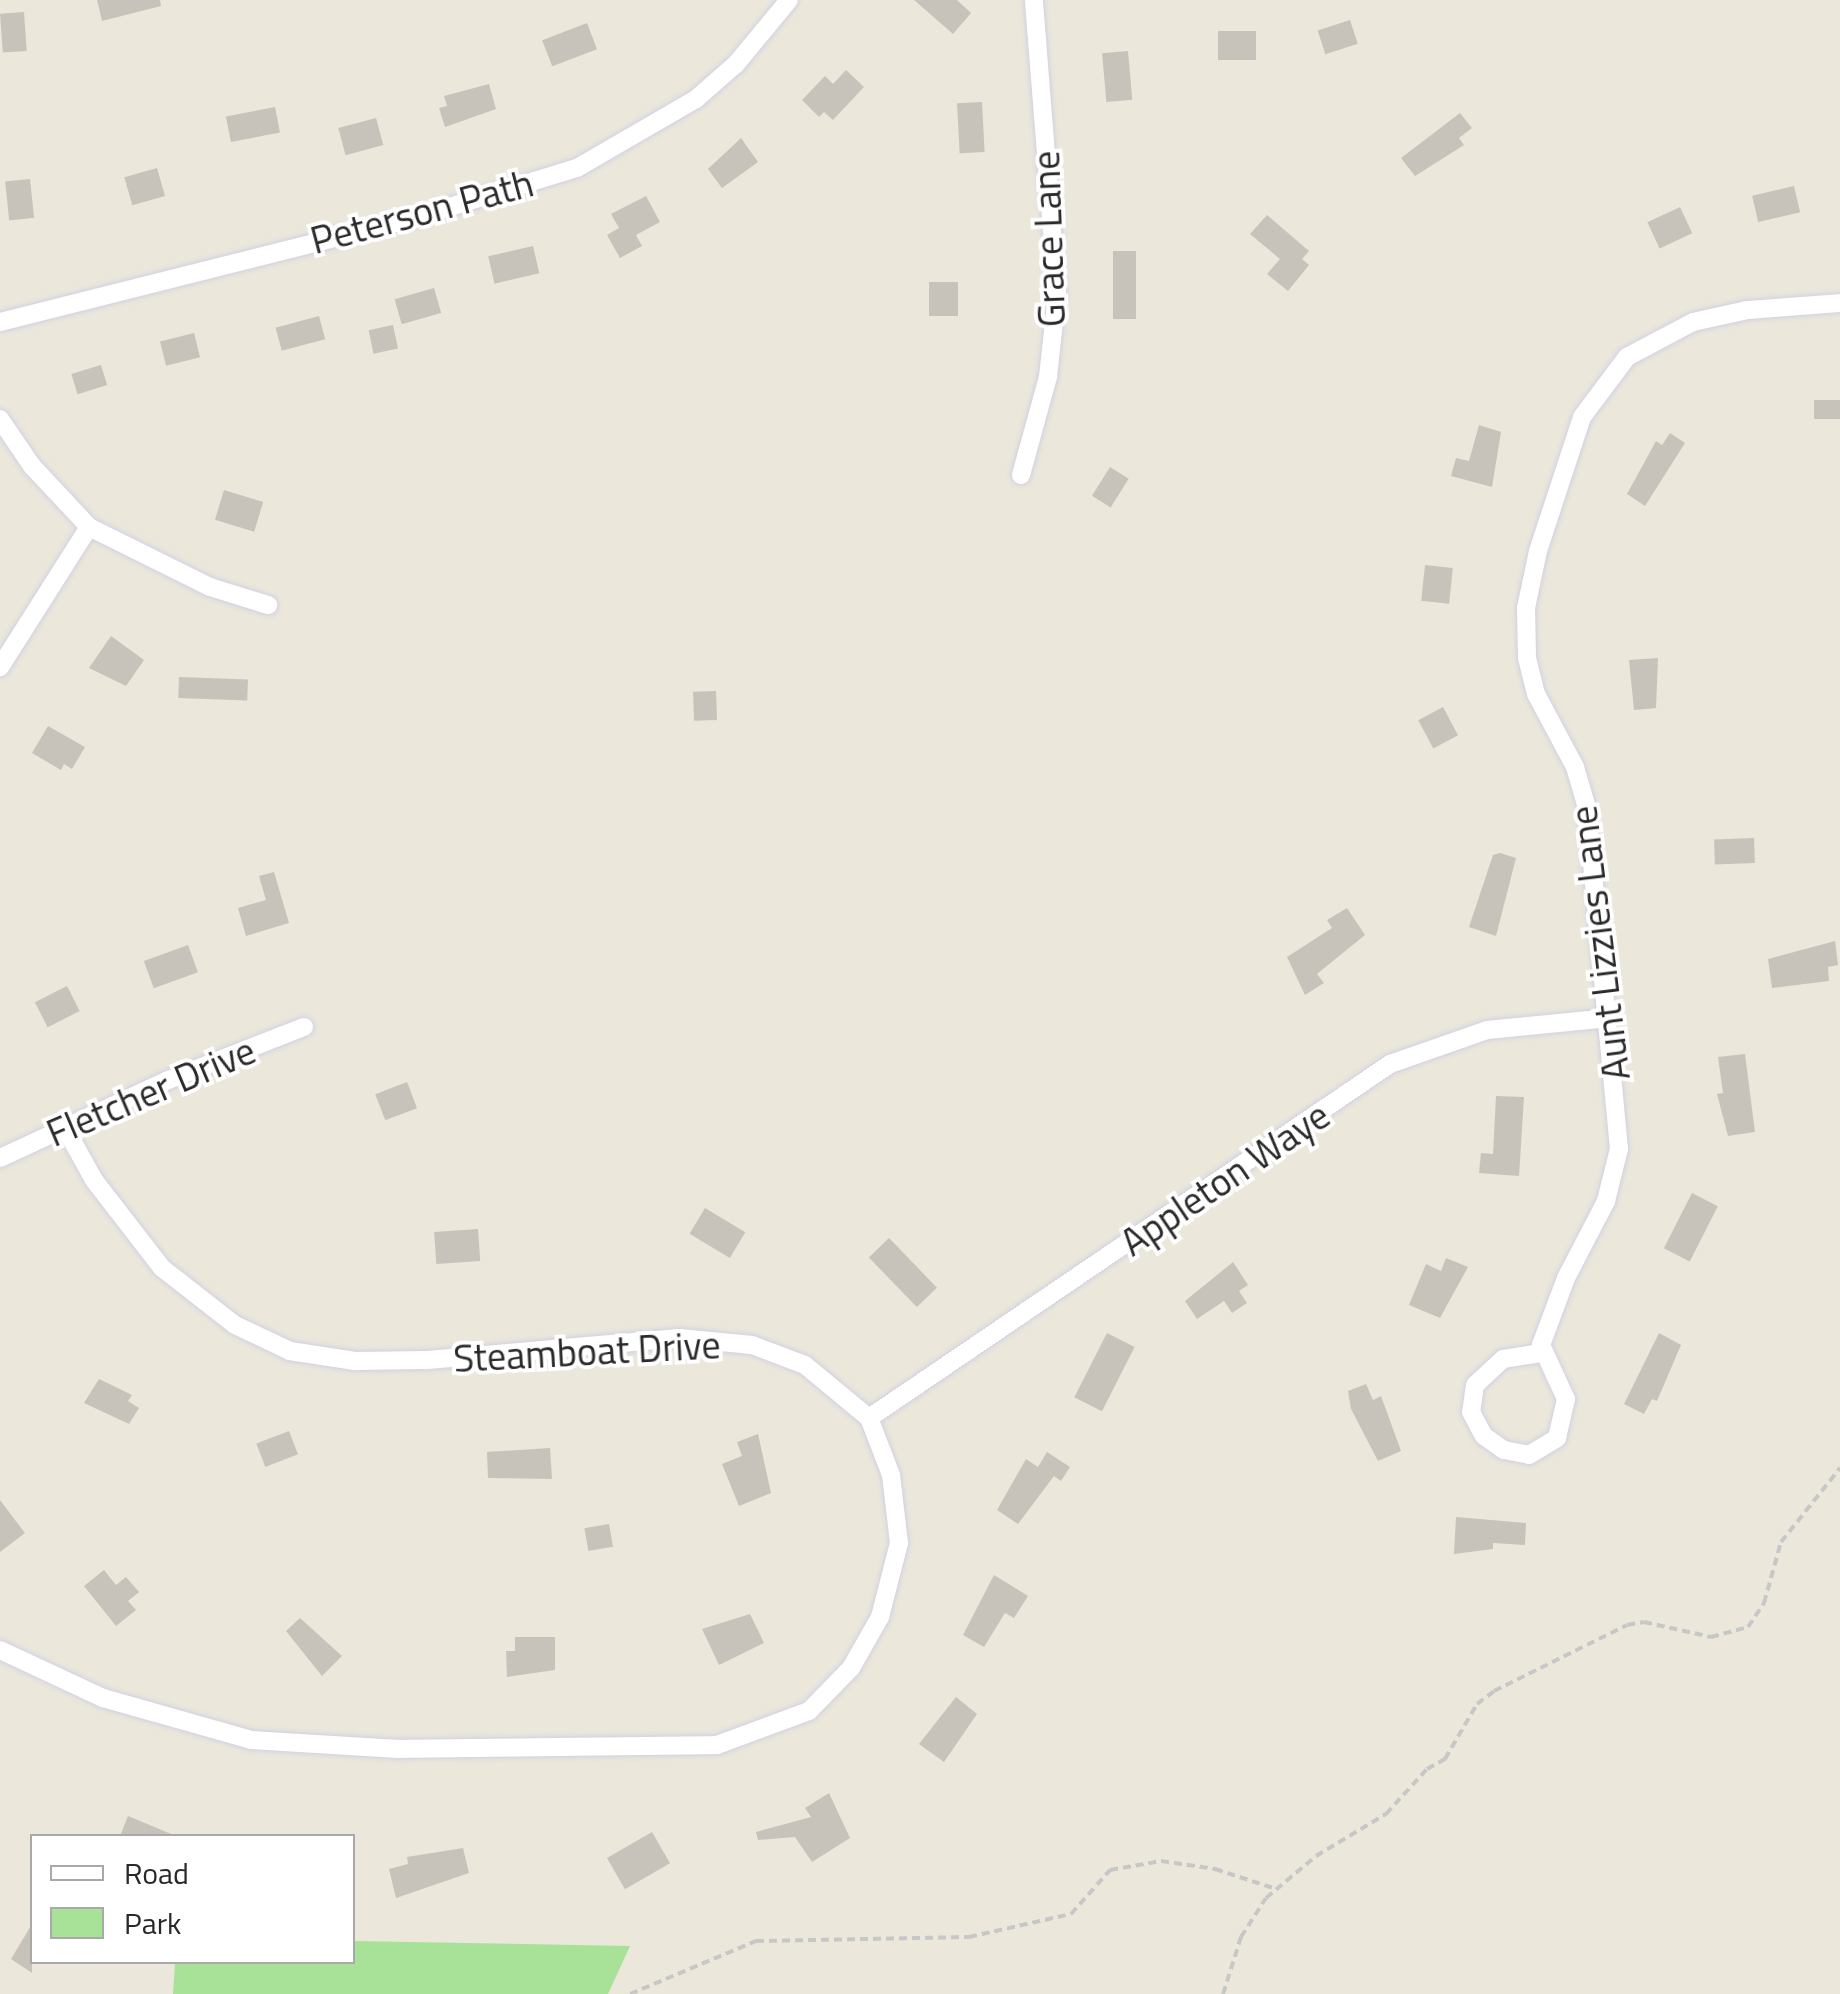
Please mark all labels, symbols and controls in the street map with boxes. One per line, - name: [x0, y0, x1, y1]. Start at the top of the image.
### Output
- street label: Grace Lane: [1023, 150, 1075, 328]
- street label: Peterson Path: [306, 160, 538, 264]
- street label: Aunt Lizzies Lane: [1561, 803, 1639, 1083]
- street label: Fletcher Drive: [40, 1028, 262, 1156]
- street label: Appleton Waye: [1112, 1092, 1338, 1266]
- street label: Steamboat Drive: [452, 1322, 722, 1382]
- legend: [30, 1834, 355, 1964]
- text: Road: [124, 1850, 189, 1896]
- text: Park: [124, 1900, 181, 1946]

